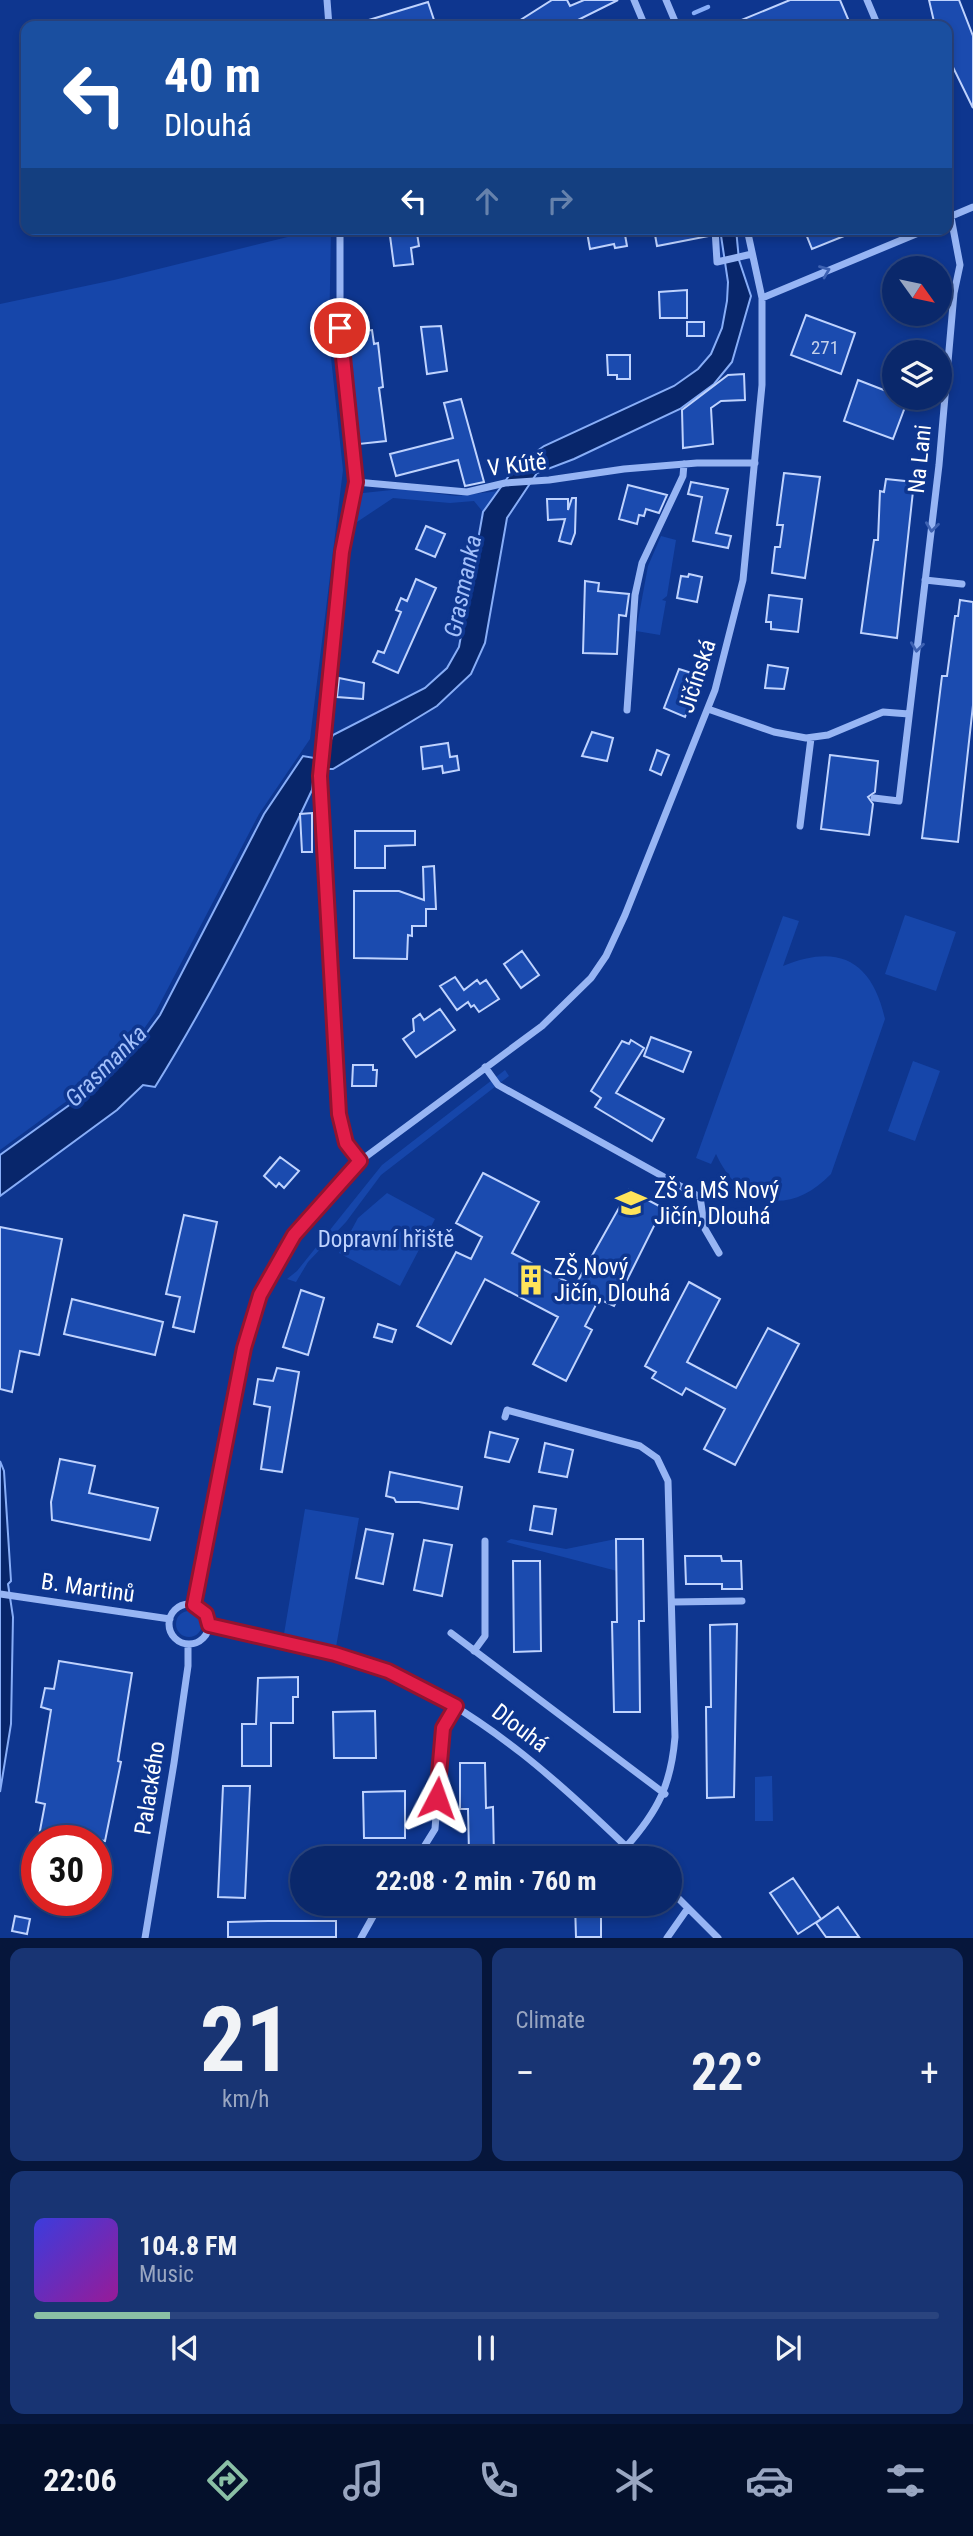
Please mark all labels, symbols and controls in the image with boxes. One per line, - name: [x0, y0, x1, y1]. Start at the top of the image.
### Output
- text: 40 m: [164, 47, 261, 104]
- icon: left: [49, 49, 140, 140]
- text: Dlouhá: [164, 106, 252, 144]
- icon: left: [395, 182, 433, 220]
- icon: ahead: [468, 182, 506, 220]
- icon: right: [541, 182, 579, 220]
- north arrow: [882, 256, 952, 326]
- map controls: [882, 256, 952, 410]
- one-way arrow: [818, 266, 830, 280]
- pin: [310, 298, 370, 358]
- icon: arrive: [321, 309, 359, 347]
- house number: 271: [811, 336, 839, 359]
- button: layers: [882, 340, 952, 410]
- street label: Na Lani: [903, 423, 937, 495]
- street label: V Kútě: [486, 448, 548, 482]
- one-way arrow: [924, 521, 939, 533]
- water label: Grasmanka: [439, 532, 487, 640]
- street label: Jičínská: [673, 636, 721, 716]
- one-way arrow: [910, 641, 925, 653]
- water label: Grasmanka: [59, 1019, 153, 1113]
- place label: ZŠ a MŠ Nový Jičín, Dlouhá: [654, 1176, 780, 1230]
- school or university icon: ZŠ a MŠ Nový Jičín, Dlouhá: [614, 1186, 648, 1220]
- park label: Dopravní hřiště: [318, 1226, 454, 1253]
- place label: ZŠ Nový Jičín, Dlouhá: [554, 1253, 671, 1307]
- building icon: ZŠ Nový Jičín, Dlouhá: [514, 1263, 548, 1297]
- street label: B. Martinů: [39, 1568, 137, 1608]
- street label: Dlouhá: [487, 1698, 553, 1758]
- street label: Palackého: [129, 1739, 171, 1837]
- position arrow: [400, 1761, 474, 1835]
- speed limit sign: 30: [21, 1825, 112, 1916]
- text: 22:08 · 2 min · 760 m: [376, 1866, 596, 1896]
- text: 21: [200, 1987, 292, 2093]
- text: Climate: [516, 2007, 585, 2034]
- text: 22°: [691, 2042, 764, 2103]
- text: −: [516, 2051, 535, 2095]
- text: +: [920, 2051, 939, 2095]
- text: km/h: [222, 2086, 269, 2113]
- text: 104.8 FM: [139, 2231, 237, 2261]
- text: Music: [139, 2261, 194, 2288]
- icon: previous: [166, 2329, 204, 2367]
- icon: pause: [467, 2329, 505, 2367]
- icon: next: [769, 2329, 807, 2367]
- icon: directions: [203, 2456, 252, 2505]
- icon: music: [339, 2456, 388, 2505]
- icon: phone: [474, 2456, 523, 2505]
- icon: climate: [610, 2456, 659, 2505]
- icon: car: [745, 2456, 794, 2505]
- icon: filters: [881, 2456, 930, 2505]
- text: 22:06: [43, 2461, 117, 2499]

